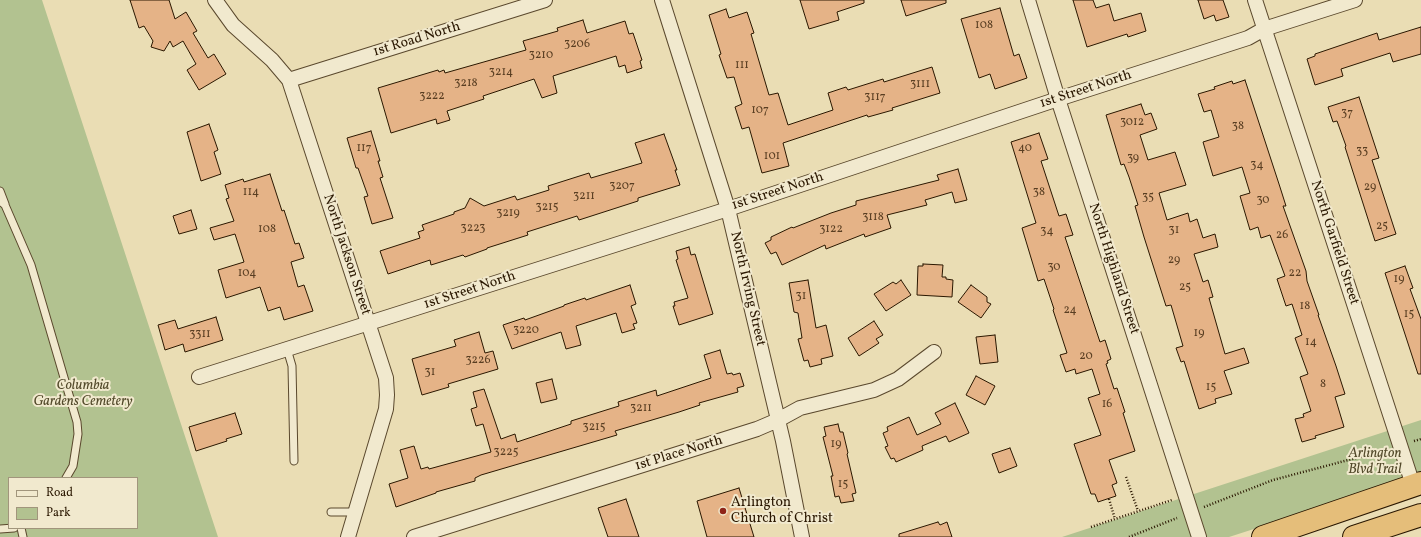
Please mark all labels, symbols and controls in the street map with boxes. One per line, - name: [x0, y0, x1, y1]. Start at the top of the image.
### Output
- street label: 1st Road North: [371, 19, 463, 61]
- house number: 108: [975, 19, 993, 33]
- house number: 3206: [564, 38, 590, 52]
- house number: 3210: [529, 49, 553, 63]
- house number: 111: [735, 59, 749, 73]
- house number: 3214: [489, 66, 513, 80]
- street label: 1st Street North: [1038, 67, 1134, 113]
- house number: 3218: [454, 77, 478, 91]
- house number: 3111: [910, 78, 930, 92]
- house number: 3222: [419, 90, 445, 104]
- house number: 3117: [864, 91, 886, 105]
- house number: 107: [751, 104, 769, 118]
- house number: 37: [1341, 107, 1353, 121]
- house number: 3012: [1120, 116, 1144, 130]
- house number: 38: [1232, 120, 1244, 134]
- house number: 117: [356, 142, 372, 156]
- house number: 40: [1018, 142, 1032, 156]
- house number: 33: [1356, 145, 1368, 159]
- house number: 101: [764, 150, 780, 164]
- house number: 39: [1127, 152, 1139, 166]
- house number: 34: [1250, 159, 1264, 173]
- street label: 1st Street North: [730, 169, 826, 215]
- street label: North Garfield Street: [1306, 179, 1362, 307]
- house number: 3207: [609, 180, 635, 194]
- house number: 29: [1364, 181, 1376, 195]
- house number: 114: [243, 186, 259, 200]
- house number: 38: [1033, 186, 1045, 200]
- house number: 3211: [573, 190, 595, 204]
- house number: 35: [1142, 191, 1154, 205]
- street label: North Jackson Street: [319, 192, 373, 318]
- house number: 30: [1256, 194, 1270, 208]
- house number: 3215: [535, 201, 559, 215]
- street label: North Highland Street: [1084, 201, 1142, 337]
- house number: 3219: [496, 207, 520, 221]
- house number: 3118: [862, 211, 884, 225]
- house number: 25: [1376, 220, 1388, 234]
- house number: 3223: [461, 222, 485, 236]
- house number: 108: [258, 223, 276, 237]
- house number: 3122: [819, 223, 843, 237]
- house number: 31: [1169, 224, 1179, 238]
- house number: 34: [1040, 225, 1054, 239]
- house number: 26: [1276, 229, 1288, 243]
- street label: North Irving Street: [726, 230, 768, 348]
- house number: 29: [1168, 254, 1180, 268]
- house number: 30: [1047, 261, 1061, 275]
- house number: 104: [238, 267, 256, 281]
- house number: 22: [1289, 267, 1301, 281]
- street label: 1st Street North: [422, 268, 518, 314]
- house number: 19: [1394, 273, 1404, 287]
- house number: 25: [1179, 281, 1191, 295]
- house number: 31: [796, 290, 806, 304]
- house number: 18: [1300, 300, 1310, 314]
- house number: 24: [1063, 304, 1077, 318]
- house number: 15: [1404, 308, 1414, 322]
- house number: 3220: [513, 324, 539, 338]
- house number: 19: [1194, 327, 1204, 341]
- house number: 3311: [189, 328, 211, 342]
- house number: 14: [1305, 336, 1317, 350]
- house number: 20: [1079, 350, 1093, 364]
- house number: 3226: [465, 354, 491, 368]
- house number: 31: [425, 366, 435, 380]
- park label: Columbia Gardens Cemetery: [33, 378, 133, 410]
- house number: 8: [1320, 378, 1326, 392]
- house number: 15: [1206, 381, 1216, 395]
- house number: 16: [1102, 398, 1112, 412]
- house number: 3211: [630, 402, 652, 416]
- house number: 3215: [582, 421, 606, 435]
- street label: 1st Place North: [633, 433, 725, 475]
- house number: 19: [831, 438, 841, 452]
- house number: 3225: [494, 446, 518, 460]
- park label: Arlington Blvd Trail: [1348, 446, 1402, 478]
- legend: [8, 477, 138, 529]
- house number: 15: [838, 478, 848, 492]
- text: Road: [46, 485, 73, 501]
- place label: Arlington Church of Christ: [731, 495, 833, 528]
- text: Park: [46, 505, 71, 521]
- marker: Arlington Church of Christ: [718, 506, 728, 516]

